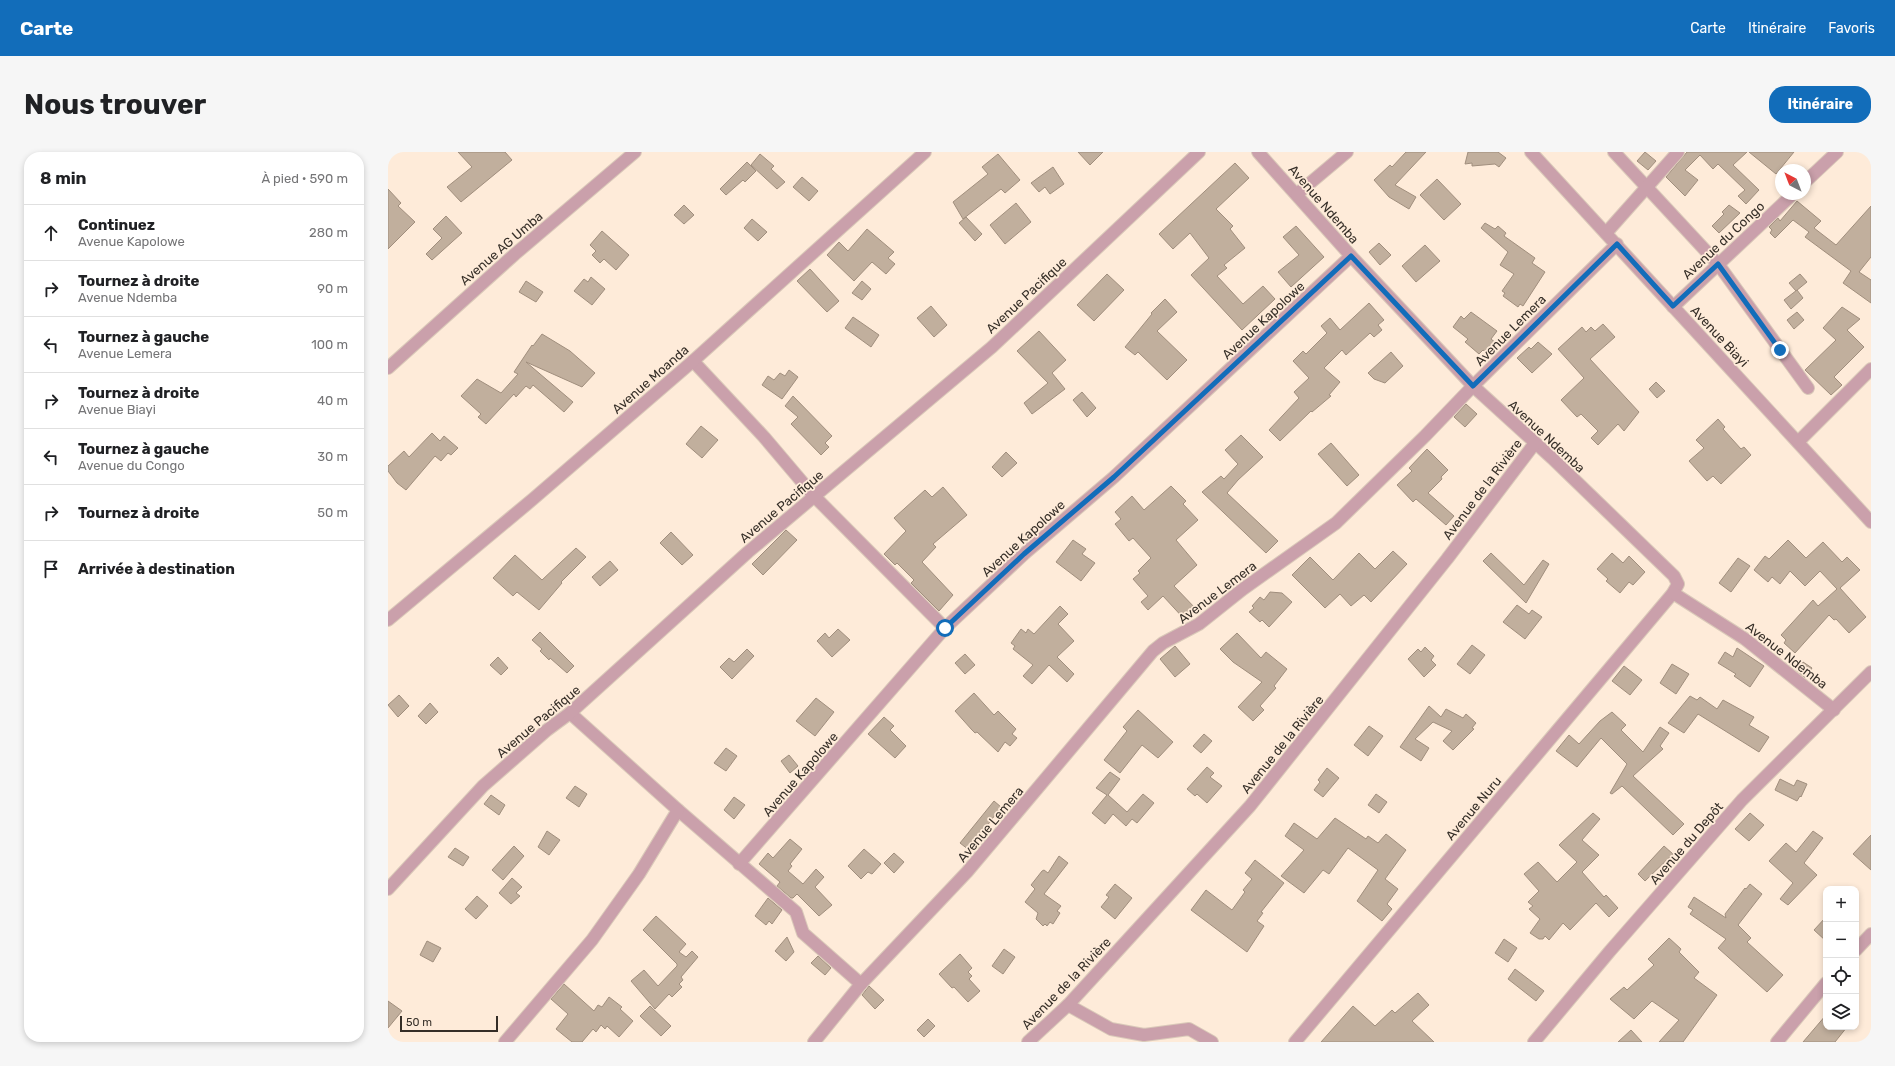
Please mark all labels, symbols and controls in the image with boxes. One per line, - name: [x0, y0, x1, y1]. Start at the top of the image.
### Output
- text: Carte: [20, 17, 73, 40]
- text: Carte: [1690, 20, 1726, 37]
- text: Itinéraire: [1748, 20, 1806, 37]
- text: Favoris: [1828, 20, 1875, 37]
- button: Itinéraire: [1769, 86, 1871, 123]
- text: Nous trouver: [24, 88, 206, 121]
- street label: Avenue Ndemba: [1285, 162, 1362, 247]
- north arrow: [1775, 164, 1811, 200]
- text: 8 min: [40, 168, 87, 188]
- text: À pied · 590 m: [261, 171, 348, 186]
- street label: Avenue du Congo: [1679, 199, 1768, 283]
- street label: Avenue AG Umba: [457, 208, 546, 288]
- text: Continuez: [78, 216, 155, 234]
- icon: ahead: [40, 222, 62, 244]
- text: 280 m: [309, 225, 348, 240]
- text: Avenue Kapolowe: [78, 234, 185, 249]
- street label: Avenue Pacifique: [983, 254, 1070, 336]
- text: Tournez à droite: [78, 272, 199, 290]
- icon: right: [40, 278, 62, 300]
- street label: Avenue Kapolowe: [1219, 278, 1308, 362]
- text: 90 m: [317, 281, 348, 296]
- text: Avenue Ndemba: [78, 290, 177, 305]
- street label: Avenue Lemera: [1472, 292, 1549, 369]
- street label: Avenue Biayi: [1688, 303, 1752, 370]
- text: Tournez à gauche: [78, 328, 209, 346]
- icon: left: [40, 334, 62, 356]
- text: 100 m: [311, 337, 348, 352]
- route end: [1771, 341, 1789, 359]
- street label: Avenue Moanda: [609, 342, 692, 417]
- text: Avenue Lemera: [78, 346, 172, 361]
- text: Tournez à droite: [78, 384, 199, 402]
- icon: right: [40, 390, 62, 412]
- text: 40 m: [317, 393, 348, 408]
- street label: Avenue Ndemba: [1505, 397, 1588, 476]
- text: Avenue Biayi: [78, 402, 156, 417]
- street label: Avenue de la Rivière: [1440, 436, 1525, 542]
- text: Tournez à gauche: [78, 440, 209, 458]
- icon: left: [40, 446, 62, 468]
- text: 30 m: [317, 449, 348, 464]
- text: Avenue du Congo: [78, 458, 185, 473]
- street label: Avenue Pacifique: [736, 467, 826, 546]
- street label: Avenue Kapolowe: [979, 497, 1068, 580]
- icon: right: [40, 502, 62, 524]
- text: Tournez à droite: [78, 504, 199, 522]
- text: 50 m: [317, 505, 348, 520]
- icon: arrive: [40, 558, 62, 580]
- street label: Avenue Lemera: [1175, 558, 1259, 627]
- text: Arrivée à destination: [78, 560, 235, 578]
- route start: [936, 619, 954, 637]
- street label: Avenue Ndemba: [1743, 619, 1830, 692]
- street label: Avenue Pacifique: [493, 682, 583, 761]
- street label: Avenue de la Rivière: [1238, 692, 1327, 796]
- street label: Avenue Kapolowe: [760, 729, 841, 820]
- street label: Avenue Nuru: [1442, 773, 1504, 843]
- street label: Avenue Lemera: [954, 783, 1026, 865]
- street label: Avenue du Depôt: [1647, 799, 1726, 887]
- map controls: [1823, 886, 1859, 1030]
- button: +: [1823, 886, 1859, 922]
- button: −: [1823, 922, 1859, 958]
- street label: Avenue de la Rivière: [1019, 934, 1114, 1032]
- button: locate: [1823, 958, 1859, 994]
- button: layers: [1823, 994, 1859, 1030]
- scale bar: [400, 1014, 498, 1033]
- text: 50 m: [406, 1016, 432, 1029]

